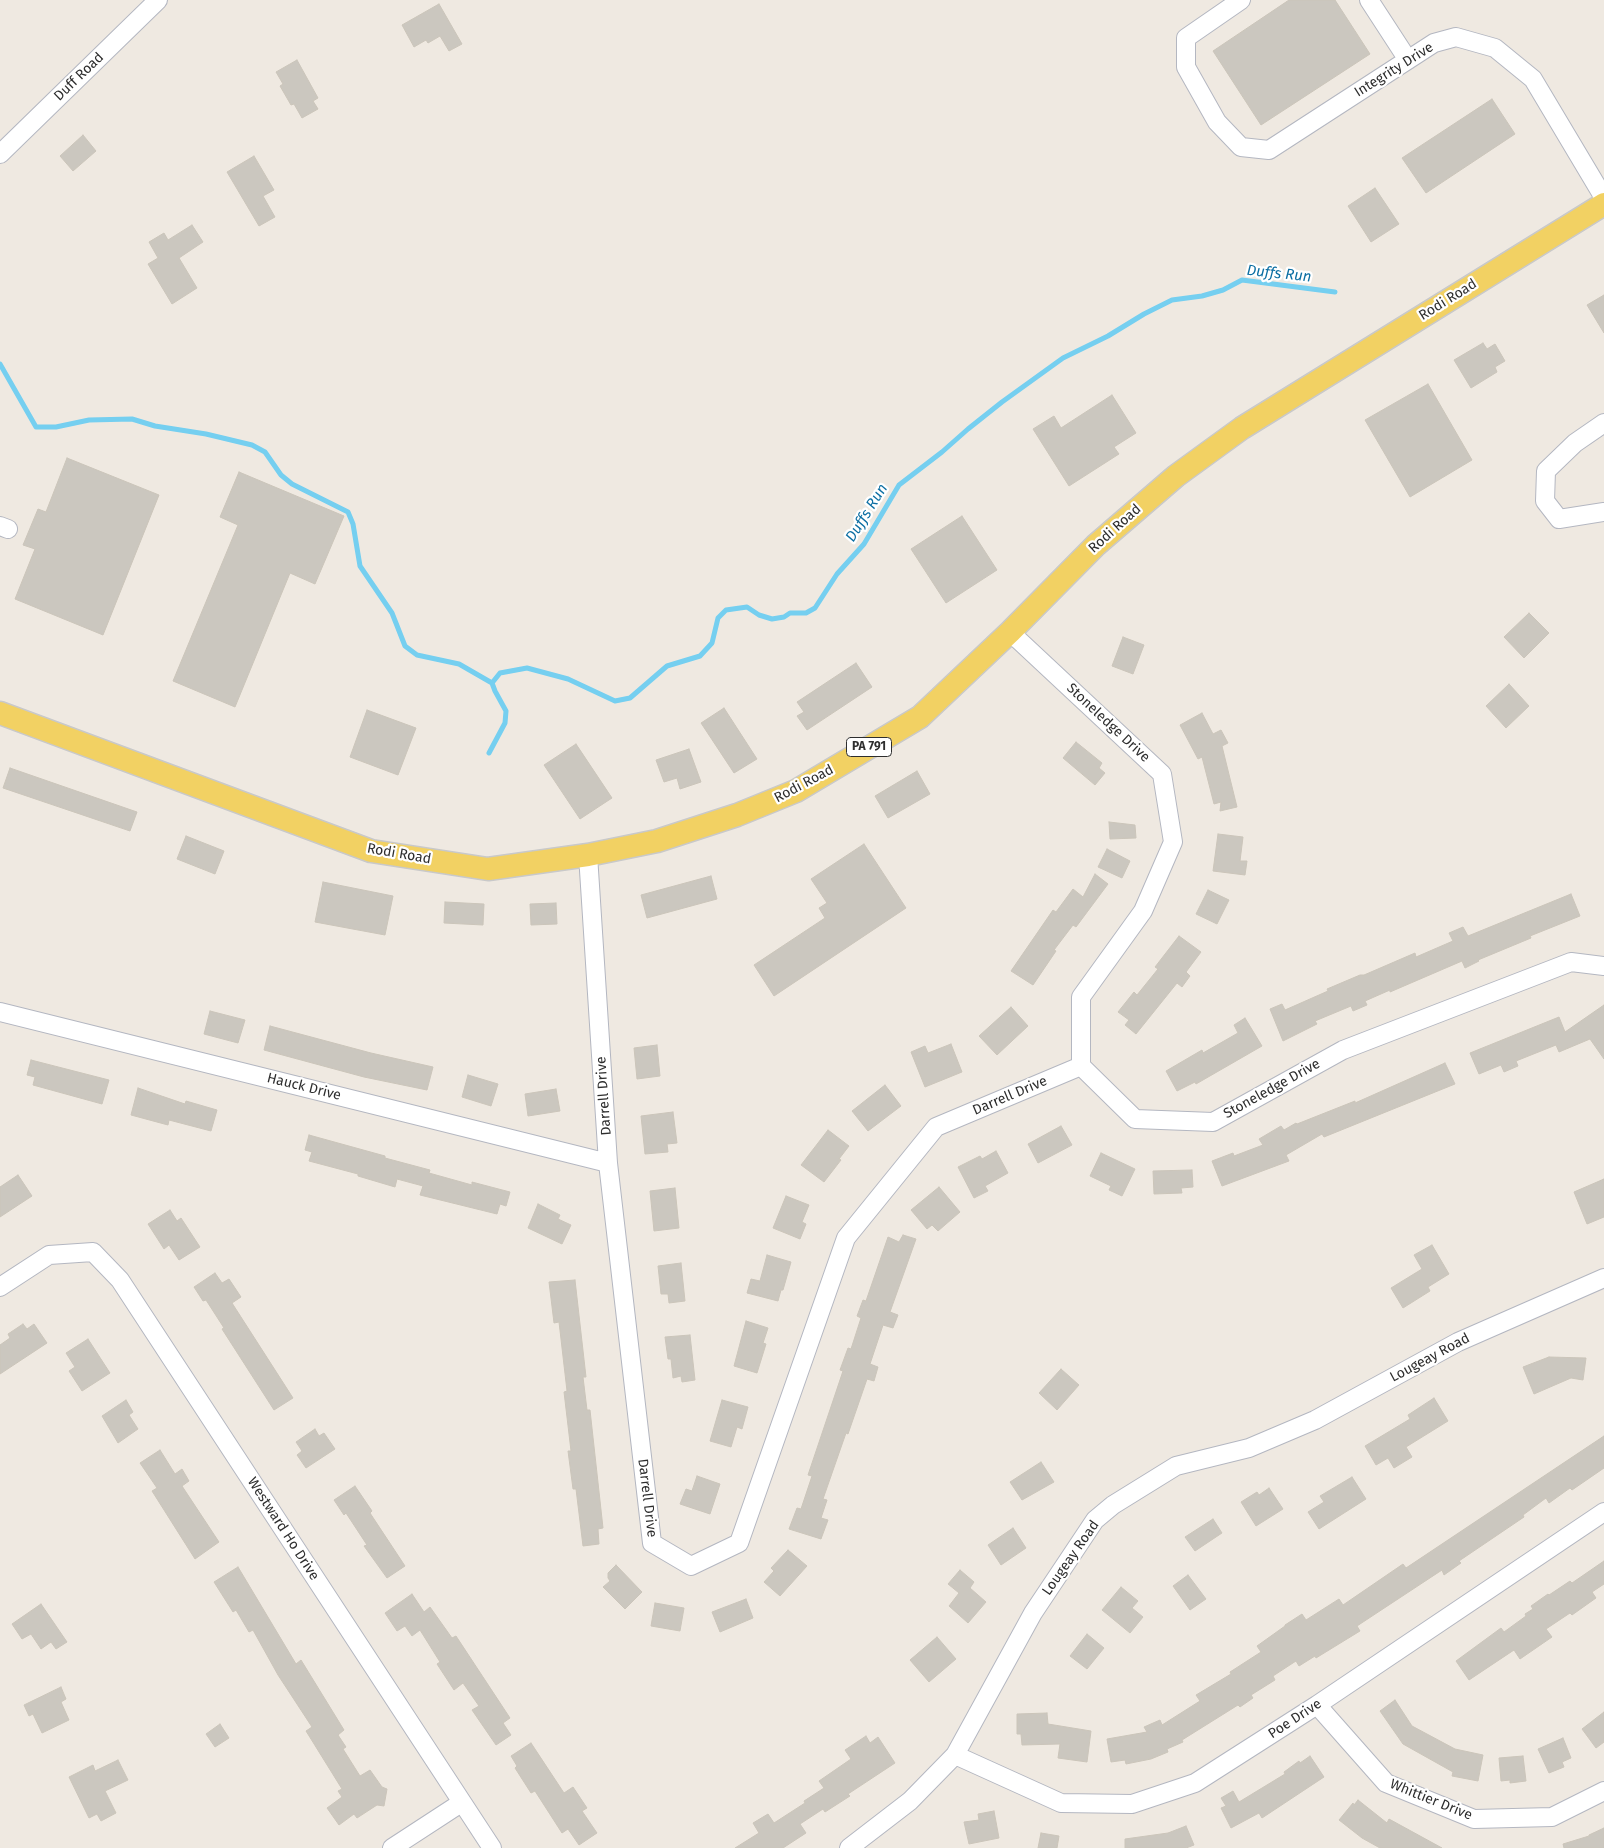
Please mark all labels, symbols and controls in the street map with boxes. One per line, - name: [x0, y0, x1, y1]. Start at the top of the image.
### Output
- street label: Integrity Drive: [1351, 39, 1437, 101]
- street label: Duff Road: [51, 49, 107, 105]
- water label: Duffs Run: [1246, 262, 1312, 286]
- street label: Rodi Road: [1416, 276, 1480, 324]
- water label: Duffs Run: [842, 481, 892, 545]
- street label: Rodi Road: [1085, 501, 1145, 557]
- street label: Stoneledge Drive: [1063, 680, 1153, 766]
- road number: PA 791: [846, 738, 892, 756]
- street label: Rodi Road: [771, 761, 837, 807]
- street label: Rodi Road: [366, 840, 432, 868]
- street label: Darrell Drive: [593, 1056, 615, 1136]
- street label: Stoneledge Drive: [1221, 1056, 1323, 1122]
- street label: Hauck Drive: [265, 1070, 343, 1104]
- street label: Darrell Drive: [970, 1073, 1050, 1119]
- street label: Lougeay Road: [1387, 1330, 1473, 1386]
- street label: Darrell Drive: [634, 1458, 660, 1538]
- street label: Westward Ho Drive: [243, 1474, 323, 1584]
- street label: Lougeay Road: [1039, 1517, 1103, 1599]
- street label: Poe Drive: [1265, 1696, 1325, 1742]
- street label: Whittier Drive: [1387, 1776, 1475, 1824]

